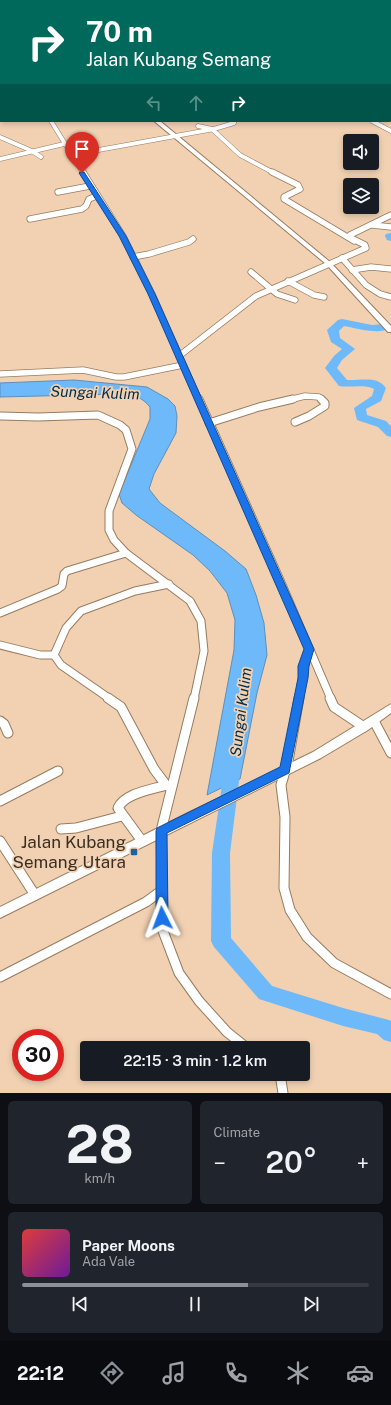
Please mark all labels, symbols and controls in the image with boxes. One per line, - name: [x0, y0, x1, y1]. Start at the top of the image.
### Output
- text: 70 m: [86, 15, 153, 48]
- icon: right: [20, 16, 72, 68]
- text: Jalan Kubang Semang: [86, 49, 271, 70]
- icon: left: [143, 92, 165, 114]
- icon: ahead: [185, 92, 207, 114]
- icon: right: [227, 92, 249, 114]
- pin: [65, 132, 99, 173]
- map controls: [343, 134, 379, 214]
- button: sound: [343, 134, 379, 170]
- icon: arrive: [71, 138, 93, 160]
- button: layers: [343, 178, 379, 214]
- water label: Sungai Kulim: [50, 382, 140, 403]
- water label: Sungai Kulim: [227, 667, 254, 757]
- place label: Jalan Kubang Semang Utara: [13, 832, 126, 872]
- marker: Jalan Kubang Semang Utara: [129, 847, 139, 857]
- position arrow: [141, 897, 183, 939]
- speed limit sign: 30: [12, 1029, 64, 1081]
- text: 22:15 · 3 min · 1.2 km: [123, 1052, 267, 1069]
- text: 28: [66, 1114, 134, 1175]
- text: Climate: [214, 1125, 260, 1140]
- text: 20°: [266, 1144, 317, 1180]
- text: −: [214, 1150, 226, 1176]
- text: +: [357, 1150, 369, 1176]
- text: km/h: [84, 1171, 115, 1186]
- text: Paper Moons: [82, 1237, 175, 1254]
- text: Ada Vale: [82, 1254, 135, 1269]
- icon: previous: [69, 1293, 91, 1315]
- icon: pause: [184, 1293, 206, 1315]
- icon: next: [300, 1293, 322, 1315]
- icon: directions: [98, 1359, 126, 1387]
- icon: music: [160, 1359, 188, 1387]
- icon: phone: [222, 1359, 250, 1387]
- icon: climate: [284, 1359, 312, 1387]
- icon: car: [346, 1359, 374, 1387]
- text: 22:12: [17, 1363, 64, 1384]

